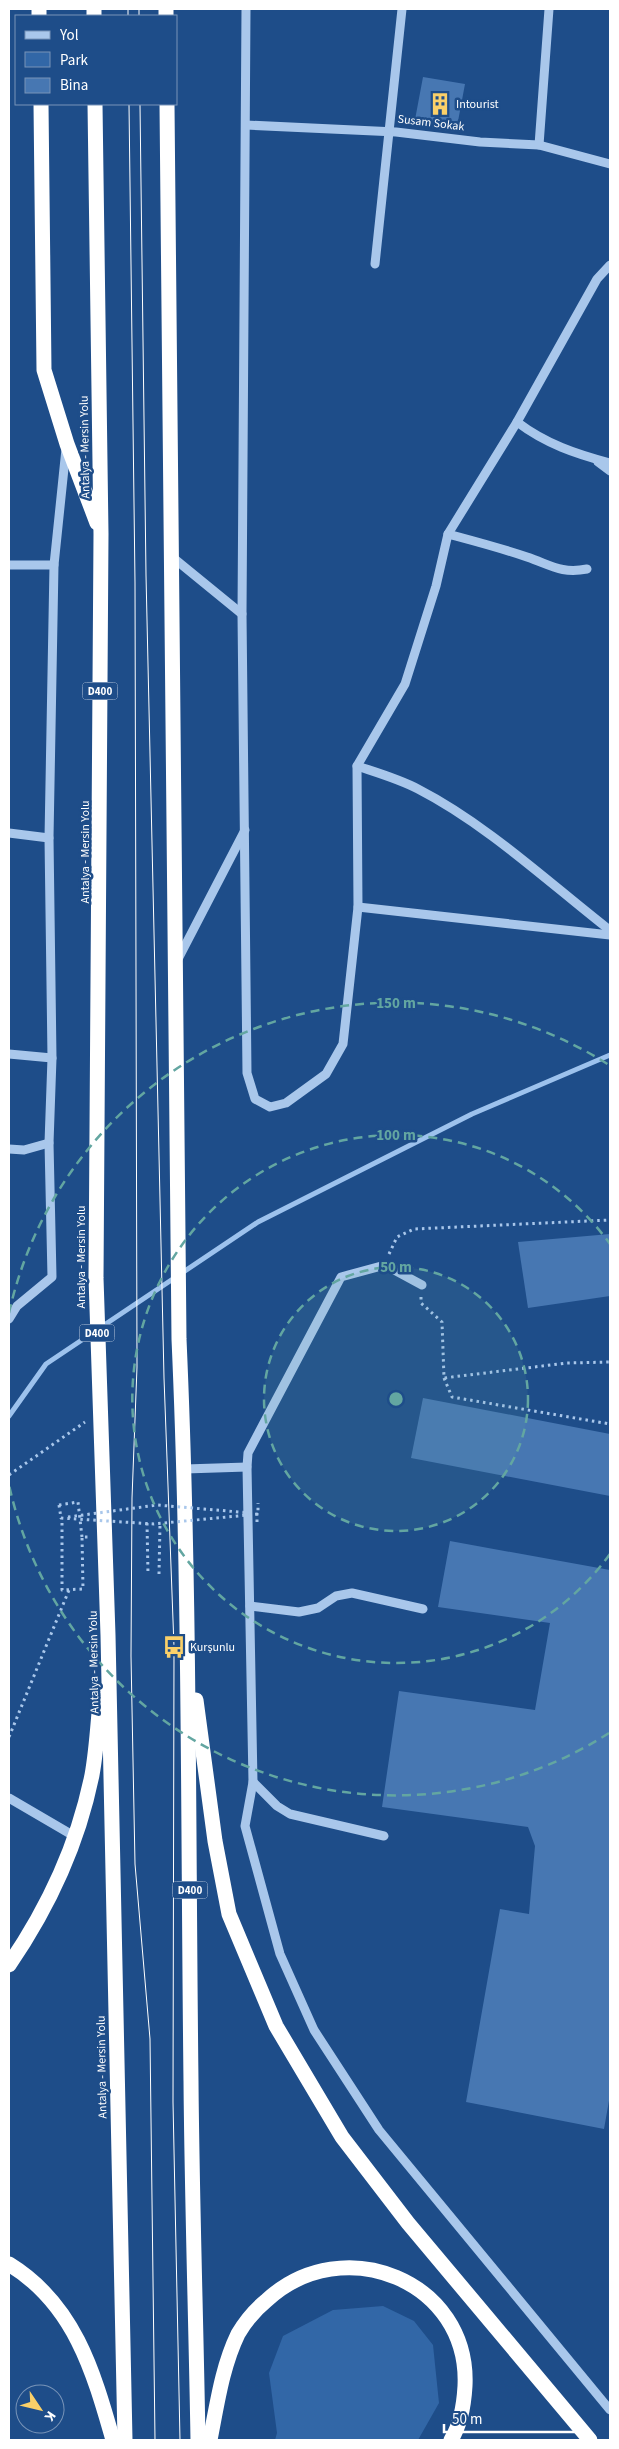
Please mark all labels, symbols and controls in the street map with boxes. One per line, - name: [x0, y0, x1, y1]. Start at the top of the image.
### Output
- legend: [15, 15, 178, 105]
- text: Yol: [59, 25, 79, 46]
- text: Park: [60, 50, 89, 71]
- text: Bina: [60, 75, 88, 96]
- building icon: Intourist: [427, 91, 453, 117]
- place label: Intourist: [456, 96, 499, 113]
- street label: Susam Sokak: [397, 110, 465, 136]
- street label: Antalya - Mersin Yolu: [76, 395, 94, 499]
- road number: D400: [82, 682, 118, 699]
- street label: Antalya - Mersin Yolu: [77, 801, 94, 904]
- text: 150 m: [376, 993, 416, 1014]
- text: 100 m: [376, 1125, 416, 1146]
- street label: Antalya - Mersin Yolu: [73, 1206, 90, 1309]
- text: 50 m: [380, 1257, 412, 1278]
- road number: D400: [80, 1325, 114, 1342]
- centre of rings: [387, 1390, 405, 1408]
- street label: Antalya - Mersin Yolu: [85, 1610, 103, 1714]
- bus stop icon: Kurşunlu: [161, 1634, 187, 1660]
- place label: Kurşunlu: [190, 1639, 235, 1656]
- road number: D400: [172, 1882, 208, 1898]
- street label: Antalya - Mersin Yolu: [93, 2015, 111, 2119]
- north arrow: [15, 2384, 65, 2434]
- scale bar: [444, 2402, 576, 2434]
- text: K: [39, 2407, 60, 2425]
- text: 50 m: [452, 2409, 482, 2430]

